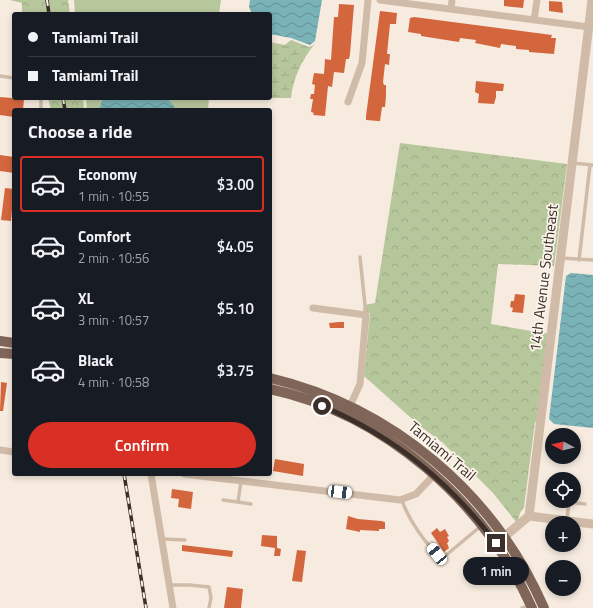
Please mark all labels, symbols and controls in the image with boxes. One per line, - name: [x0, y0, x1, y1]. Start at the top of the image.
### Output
- text: Tamiami Trail: [52, 26, 139, 49]
- text: Tamiami Trail: [52, 64, 139, 87]
- text: Choose a ride: [28, 118, 132, 145]
- text: Economy: [78, 163, 137, 186]
- icon: car: [30, 166, 66, 202]
- text: $3.00: [217, 173, 254, 196]
- text: 1 min · 10:55: [78, 186, 149, 206]
- street label: 14th Avenue Southeast: [523, 202, 564, 353]
- text: Comfort: [78, 225, 131, 248]
- icon: car: [30, 228, 66, 264]
- text: $4.05: [217, 235, 254, 258]
- text: 2 min · 10:56: [78, 248, 149, 268]
- text: XL: [78, 287, 94, 310]
- icon: car: [30, 290, 66, 326]
- text: $5.10: [217, 297, 254, 320]
- text: 3 min · 10:57: [78, 310, 149, 330]
- text: Black: [78, 349, 113, 372]
- icon: car: [30, 352, 66, 388]
- text: $3.75: [217, 359, 254, 382]
- text: 4 min · 10:58: [78, 372, 149, 392]
- route start: [313, 397, 331, 415]
- street label: Tamiami Trail: [403, 415, 481, 486]
- button: Confirm: [28, 422, 256, 468]
- north arrow: [545, 428, 581, 464]
- map controls: [545, 428, 581, 596]
- button: locate: [545, 472, 581, 508]
- car: [327, 485, 353, 499]
- button: +: [545, 516, 581, 552]
- route end: [487, 534, 505, 552]
- car: [425, 541, 449, 567]
- callout: 1 min: [463, 557, 529, 585]
- button: −: [545, 560, 581, 596]
- text: 1 min: [480, 561, 512, 581]

